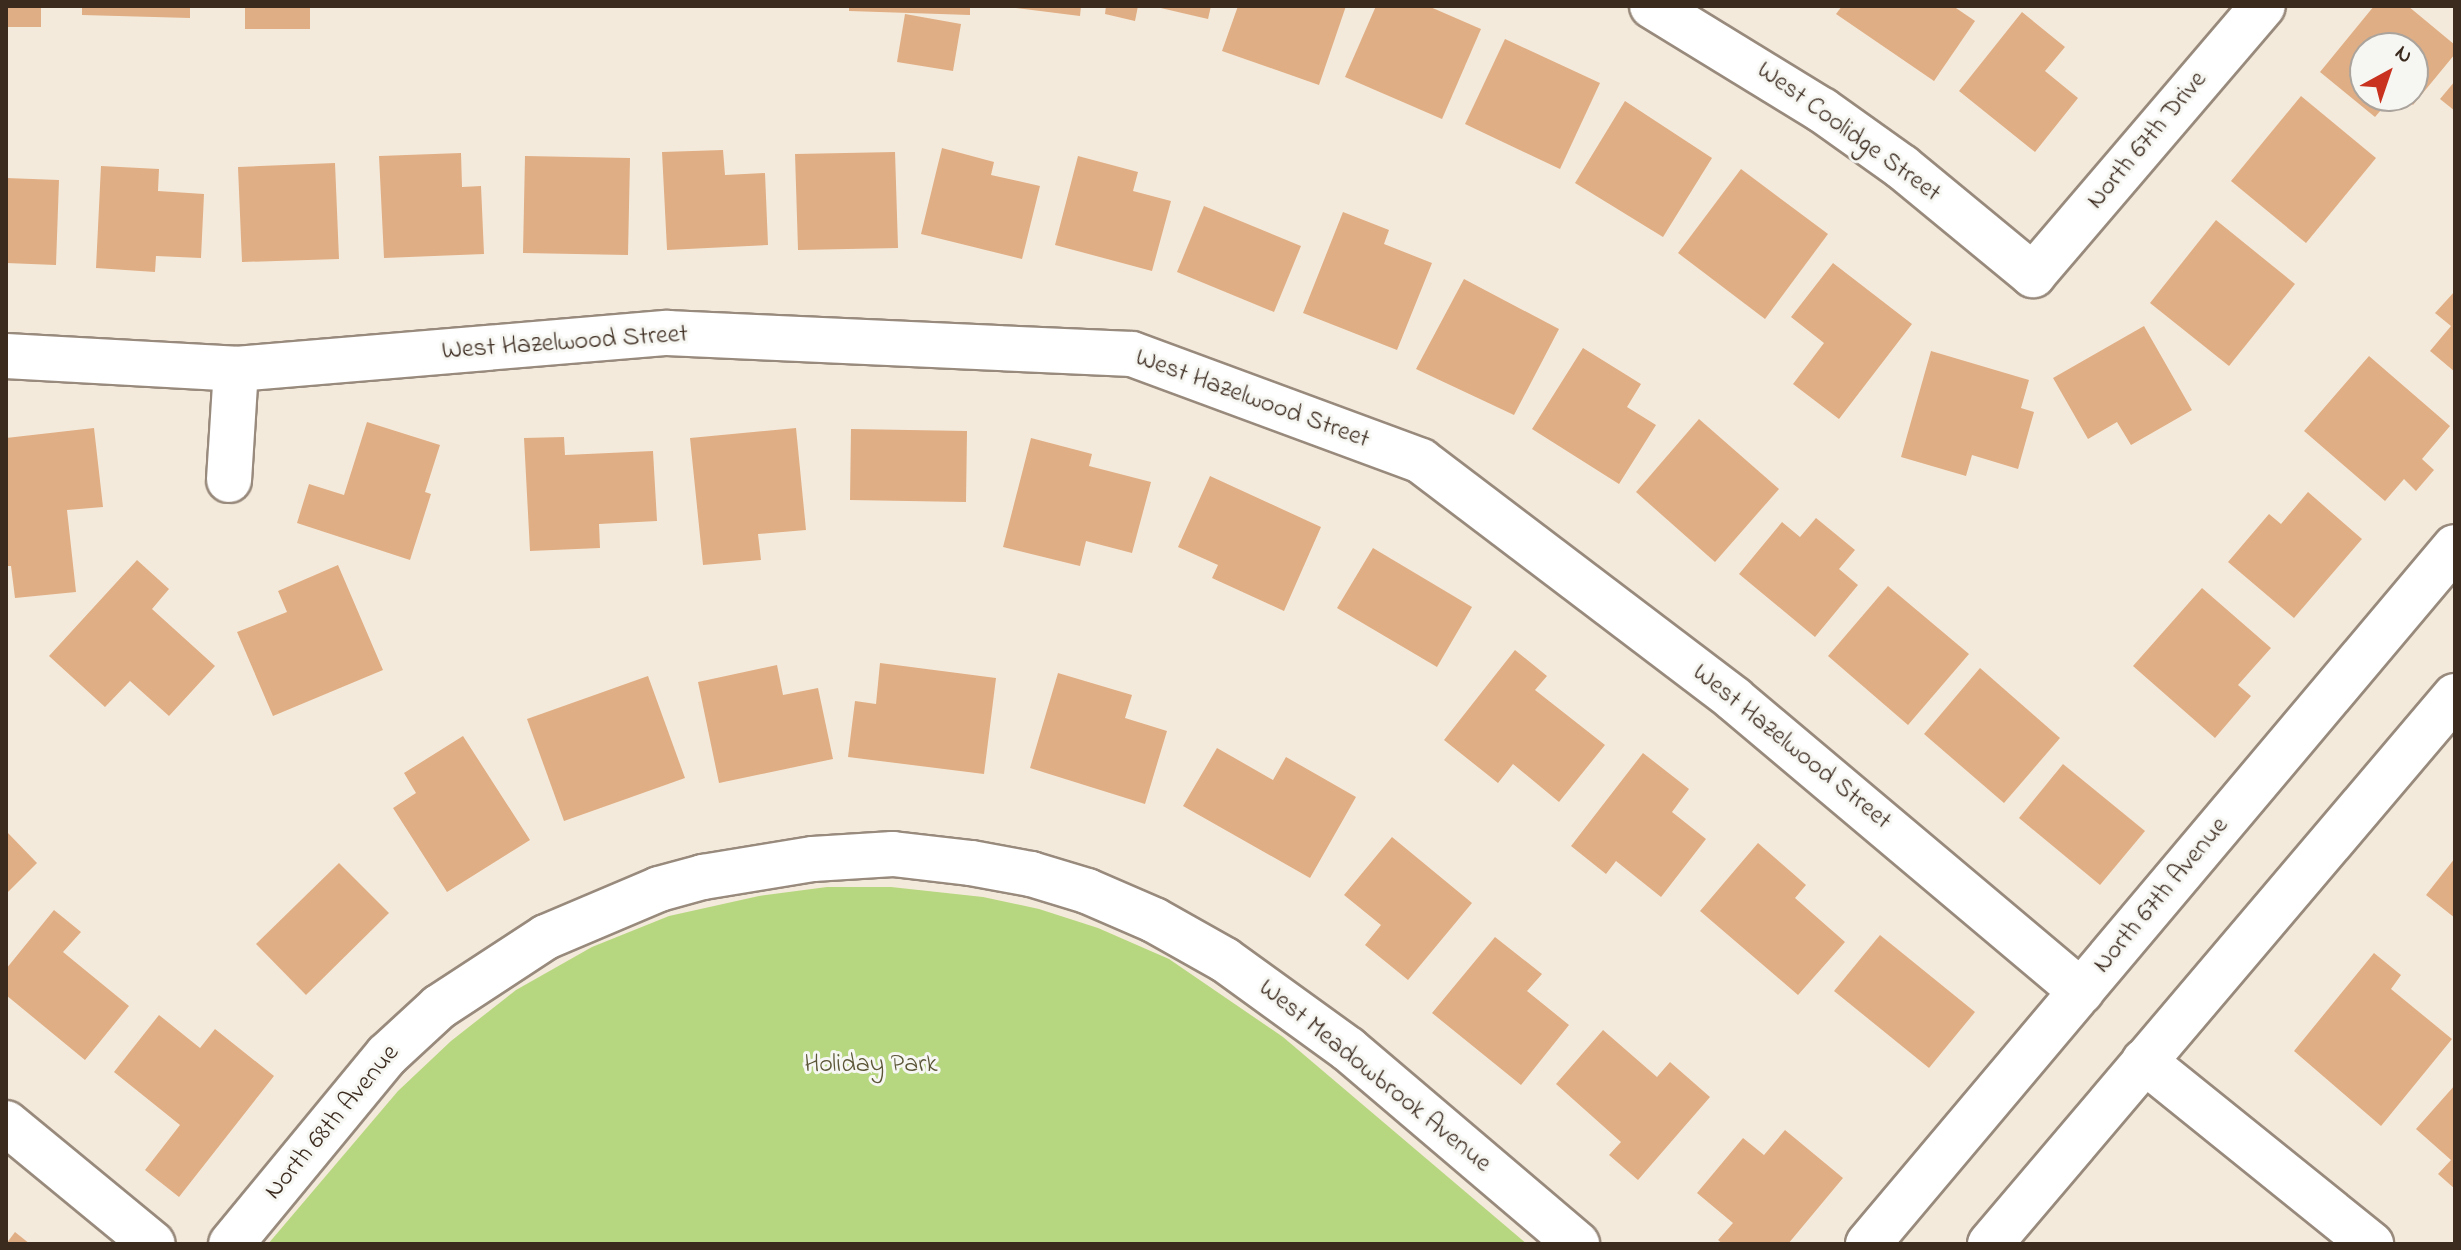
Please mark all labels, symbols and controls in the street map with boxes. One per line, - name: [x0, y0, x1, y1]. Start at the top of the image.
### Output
- north arrow: [2349, 32, 2429, 112]
- text: N: [2387, 38, 2419, 72]
- street label: West Coolidge Street: [1750, 56, 1946, 210]
- street label: North 67th Drive: [2081, 66, 2215, 216]
- street label: West Hazelwood Street: [441, 320, 689, 368]
- street label: West Hazelwood Street: [1131, 343, 1373, 457]
- street label: West Hazelwood Street: [1685, 658, 1897, 838]
- street label: North 67th Avenue: [2088, 812, 2236, 980]
- street label: West Meadowbrook Avenue: [1251, 974, 1497, 1180]
- street label: North 68th Avenue: [259, 1039, 407, 1207]
- park label: Holiday Park: [804, 1050, 938, 1082]

